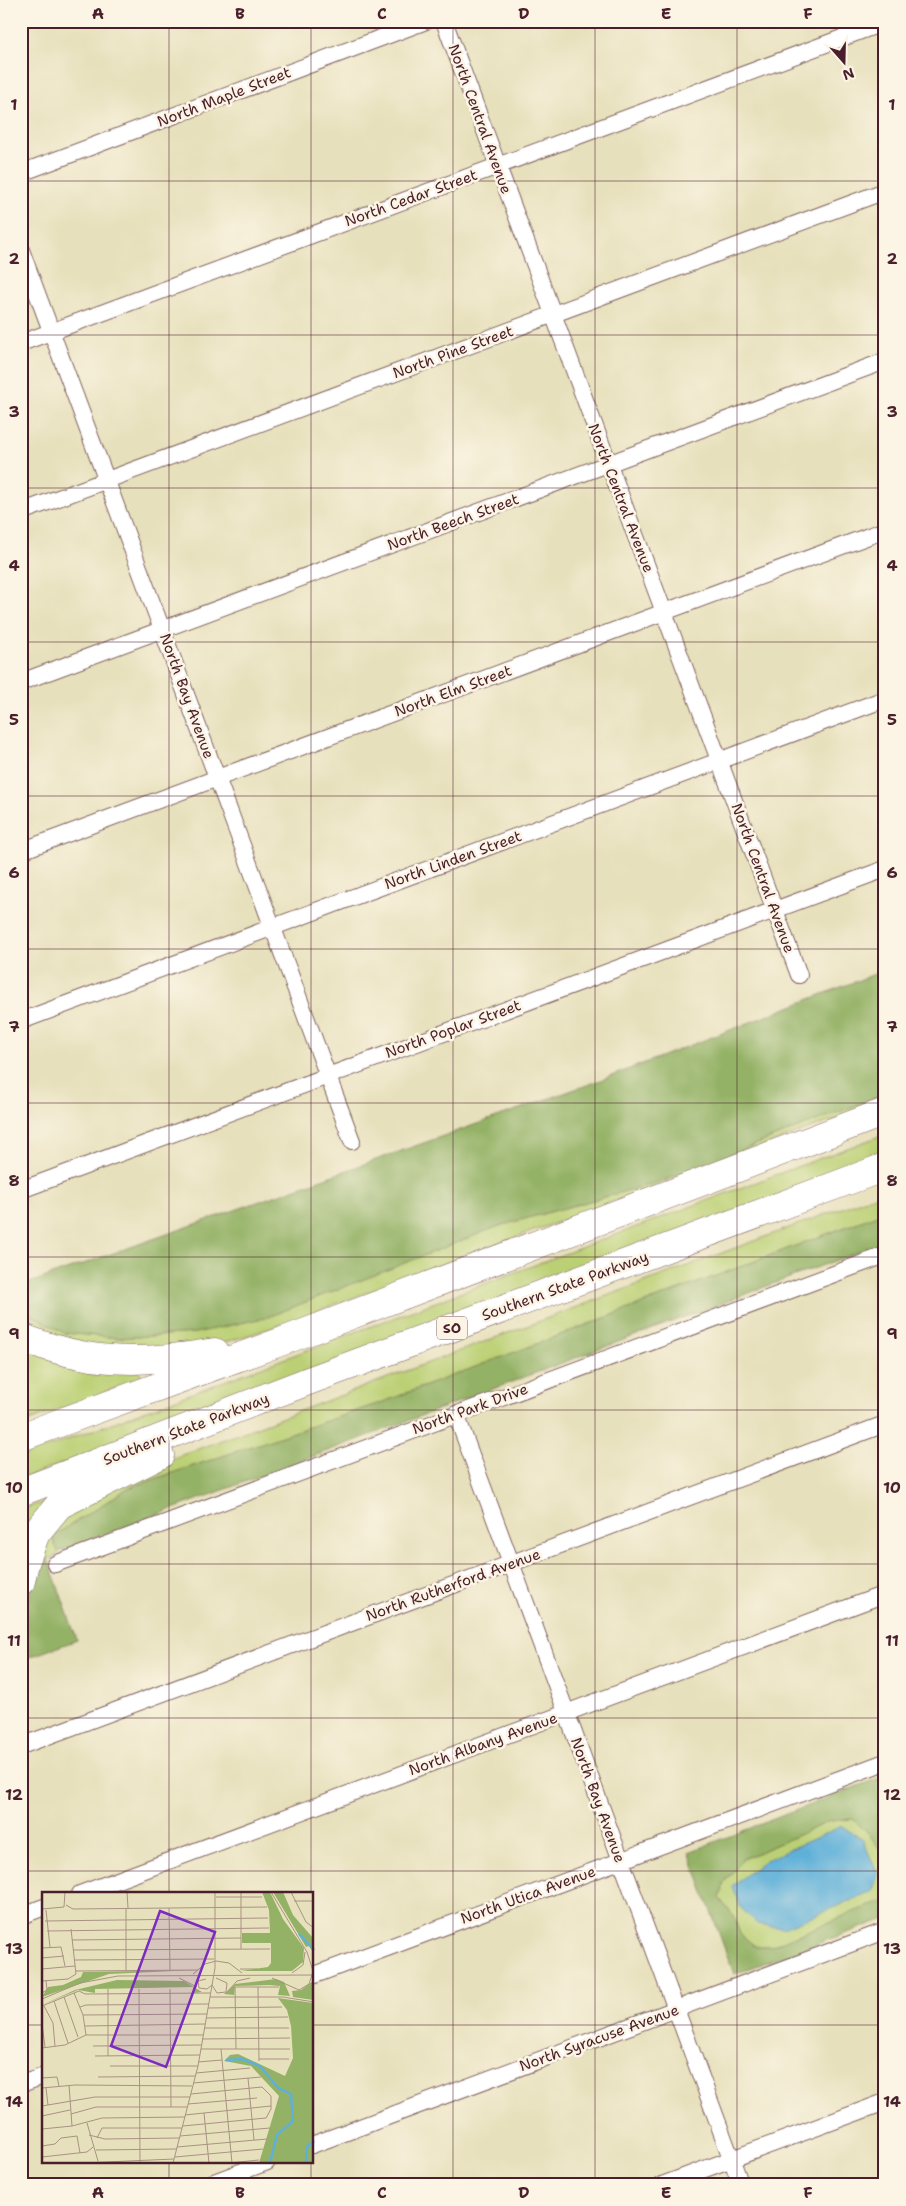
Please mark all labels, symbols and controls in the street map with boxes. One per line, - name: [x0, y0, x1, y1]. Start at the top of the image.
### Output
- text: A: [92, 3, 104, 24]
- text: B: [235, 3, 245, 24]
- text: C: [377, 3, 387, 24]
- text: D: [518, 3, 530, 24]
- text: E: [661, 3, 671, 24]
- text: F: [803, 3, 813, 24]
- north arrow: [818, 38, 868, 88]
- street label: North Central Avenue: [444, 41, 516, 197]
- street label: North Maple Street: [154, 62, 294, 132]
- text: N: [840, 64, 857, 85]
- text: 1: [10, 94, 18, 115]
- text: 1: [888, 94, 896, 115]
- street label: North Cedar Street: [342, 165, 480, 231]
- text: 2: [8, 248, 20, 269]
- text: 2: [886, 248, 898, 269]
- street label: North Pine Street: [390, 321, 516, 383]
- text: 3: [8, 401, 20, 422]
- text: 3: [886, 401, 898, 422]
- street label: North Central Avenue: [583, 421, 659, 575]
- street label: North Beech Street: [384, 489, 522, 555]
- text: 4: [8, 555, 20, 576]
- text: 4: [886, 555, 898, 576]
- street label: North Bay Avenue: [155, 631, 219, 761]
- street label: North Elm Street: [392, 660, 514, 722]
- text: 5: [9, 709, 19, 730]
- text: 5: [887, 709, 897, 730]
- street label: North Central Avenue: [727, 800, 799, 956]
- street label: North Linden Street: [382, 826, 524, 894]
- text: 6: [8, 862, 20, 883]
- text: 6: [886, 862, 898, 883]
- street label: North Poplar Street: [382, 995, 524, 1063]
- text: 7: [8, 1016, 20, 1037]
- text: 7: [886, 1016, 898, 1037]
- text: 8: [8, 1170, 20, 1191]
- text: 8: [886, 1170, 898, 1191]
- street label: Southern State Parkway: [479, 1246, 651, 1326]
- road number: SO: [437, 1316, 467, 1340]
- text: 9: [8, 1323, 20, 1344]
- text: 9: [886, 1323, 898, 1344]
- street label: North Park Drive: [409, 1379, 531, 1439]
- street label: Southern State Parkway: [100, 1388, 272, 1470]
- text: 10: [5, 1477, 23, 1498]
- text: 10: [883, 1477, 901, 1498]
- street label: North Rutherford Avenue: [363, 1544, 543, 1626]
- text: 11: [7, 1630, 21, 1651]
- text: 11: [885, 1630, 899, 1651]
- street label: North Albany Avenue: [406, 1708, 560, 1780]
- street label: North Bay Avenue: [566, 1735, 630, 1865]
- text: 12: [5, 1784, 23, 1805]
- text: 12: [883, 1784, 901, 1805]
- street label: North Utica Avenue: [458, 1861, 598, 1929]
- inset map: [42, 1892, 314, 2164]
- text: 13: [5, 1938, 23, 1959]
- text: 13: [883, 1938, 901, 1959]
- street label: North Syracuse Avenue: [516, 2000, 682, 2076]
- text: 14: [5, 2091, 23, 2112]
- text: 14: [883, 2091, 901, 2112]
- text: A: [92, 2182, 104, 2203]
- text: B: [235, 2182, 245, 2203]
- text: C: [377, 2182, 387, 2203]
- text: D: [518, 2182, 530, 2203]
- text: E: [661, 2182, 671, 2203]
- text: F: [803, 2182, 813, 2203]

